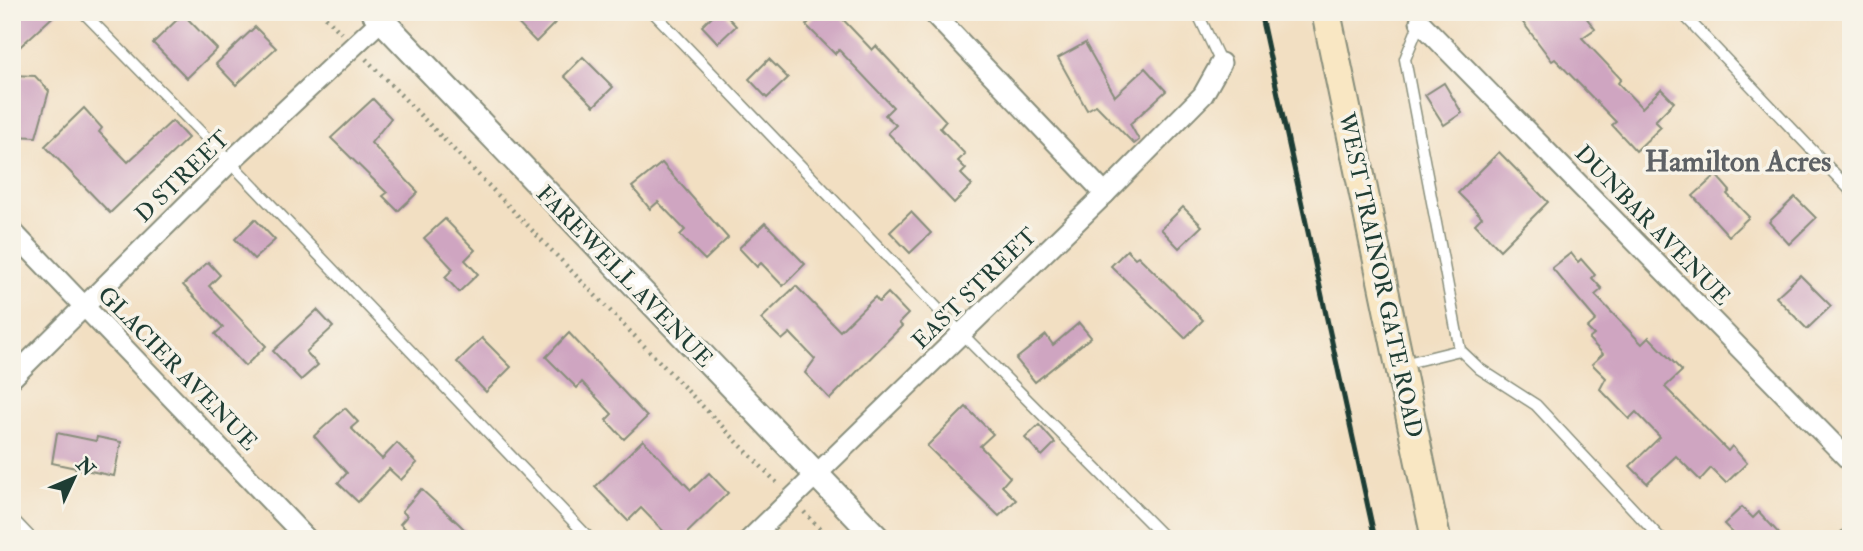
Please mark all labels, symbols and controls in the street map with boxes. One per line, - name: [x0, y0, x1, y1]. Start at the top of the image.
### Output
- street label: WEST TRAINOR GATE ROAD: [1332, 109, 1429, 440]
- street label: D STREET: [129, 124, 236, 229]
- street label: DUNBAR AVENUE: [1569, 139, 1737, 312]
- district label: Hamilton Acres: [1645, 143, 1831, 180]
- street label: FAREWELL AVENUE: [530, 179, 719, 373]
- street label: EAST STREET: [906, 222, 1043, 355]
- street label: GLACIER AVENUE: [92, 280, 264, 457]
- north arrow: [38, 442, 108, 512]
- text: N: [70, 452, 101, 482]

